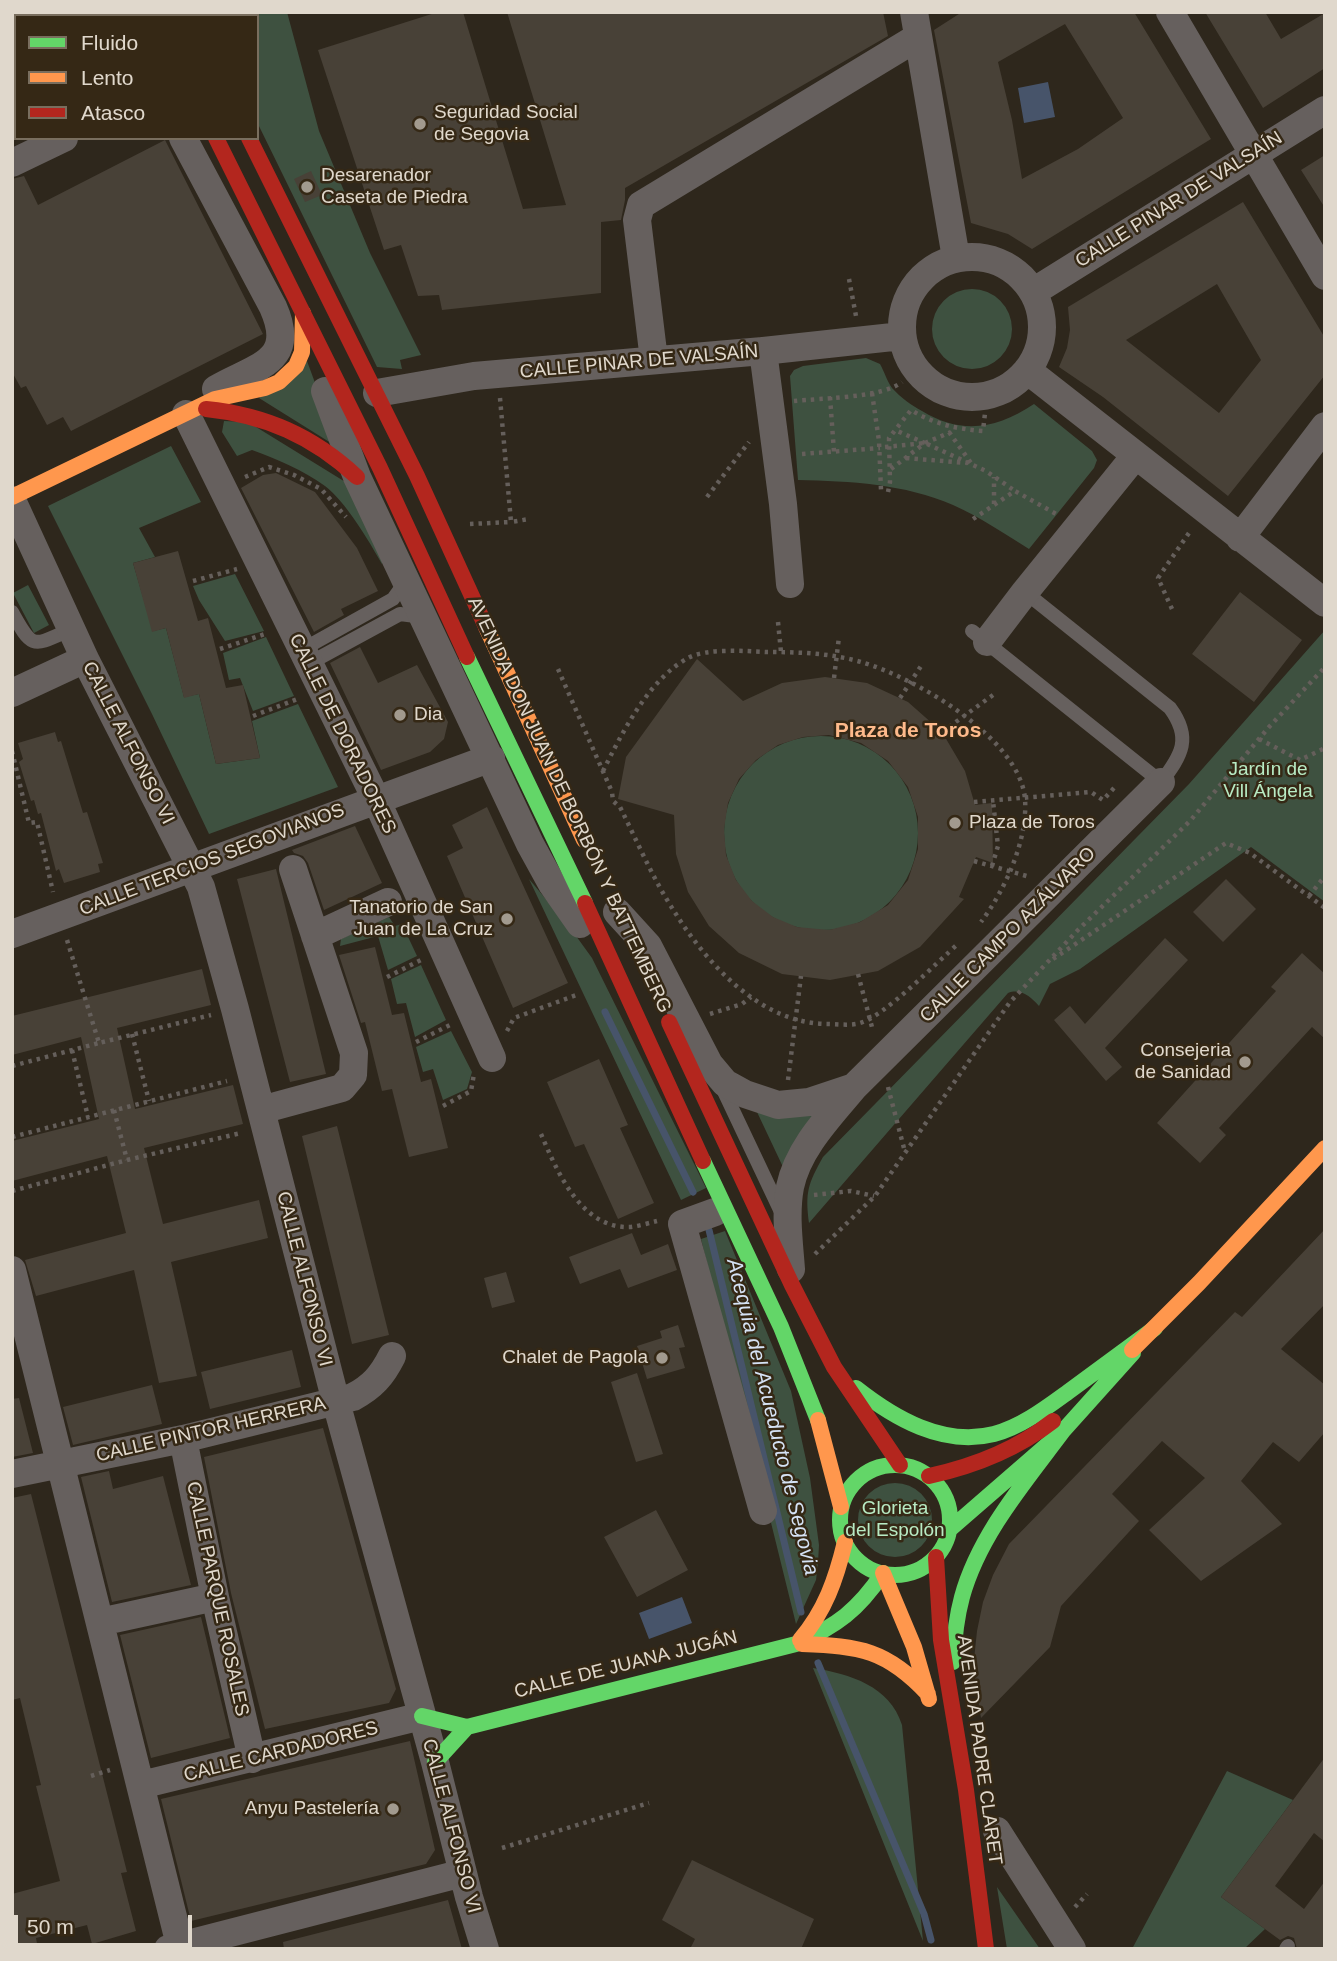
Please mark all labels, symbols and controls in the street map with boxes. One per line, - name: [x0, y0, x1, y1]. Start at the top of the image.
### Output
- legend: [14, 14, 259, 140]
- text: Fluido: [81, 31, 138, 54]
- text: Lento: [81, 66, 134, 89]
- text: Atasco: [81, 101, 145, 124]
- place label: Seguridad Social de Segovia: [434, 102, 578, 146]
- marker: Seguridad Social de Segovia: [412, 116, 428, 132]
- street label: CALLE PINAR DE VALSAÍN: [1071, 127, 1287, 273]
- place label: Desarenador Caseta de Piedra: [321, 165, 468, 209]
- marker: Desarenador Caseta de Piedra: [299, 179, 315, 195]
- street label: CALLE PINAR DE VALSAÍN: [519, 340, 759, 384]
- street label: AVENIDA DON JUAN DE BORBÓN Y BATTEMBERG: [462, 593, 676, 1017]
- street label: CALLE DE DORADORES: [284, 630, 400, 838]
- street label: CALLE ALFONSO VI: [77, 658, 179, 828]
- place label: Dia: [414, 704, 443, 726]
- marker: Dia: [392, 707, 408, 723]
- district label: Plaza de Toros: [835, 718, 981, 744]
- park label: Jardín de Vill Ángela: [1223, 759, 1313, 803]
- street label: CALLE TERCIOS SEGOVIANOS: [76, 799, 348, 921]
- place label: Plaza de Toros: [969, 812, 1095, 834]
- marker: Plaza de Toros: [947, 815, 963, 831]
- street label: CALLE CAMPO AZÁLVARO: [915, 842, 1101, 1028]
- place label: Tanatorio de San Juan de La Cruz: [349, 897, 493, 941]
- marker: Tanatorio de San Juan de La Cruz: [499, 911, 515, 927]
- place label: Consejeria de Sanidad: [1135, 1040, 1231, 1084]
- marker: Consejeria de Sanidad: [1237, 1054, 1253, 1070]
- street label: CALLE ALFONSO VI: [271, 1189, 337, 1369]
- water label: Acequia del Acueducto de Segovia: [720, 1256, 824, 1578]
- place label: Chalet de Pagola: [502, 1347, 648, 1369]
- marker: Chalet de Pagola: [654, 1350, 670, 1366]
- street label: CALLE PINTOR HERRERA: [94, 1392, 328, 1468]
- street label: CALLE PARQUE ROSALES: [181, 1480, 253, 1718]
- park label: Glorieta del Espolón: [845, 1498, 945, 1542]
- street label: CALLE DE JUANA JUGÁN: [512, 1626, 740, 1704]
- street label: AVENIDA PADRE CLARET: [952, 1634, 1006, 1866]
- street label: CALLE CARDADORES: [181, 1717, 381, 1787]
- street label: CALLE ALFONSO VI: [417, 1736, 485, 1916]
- place label: Anyu Pastelería: [245, 1798, 379, 1820]
- marker: Anyu Pastelería: [385, 1801, 401, 1817]
- scale bar: [18, 1902, 196, 1946]
- text: 50 m: [27, 1915, 74, 1938]

